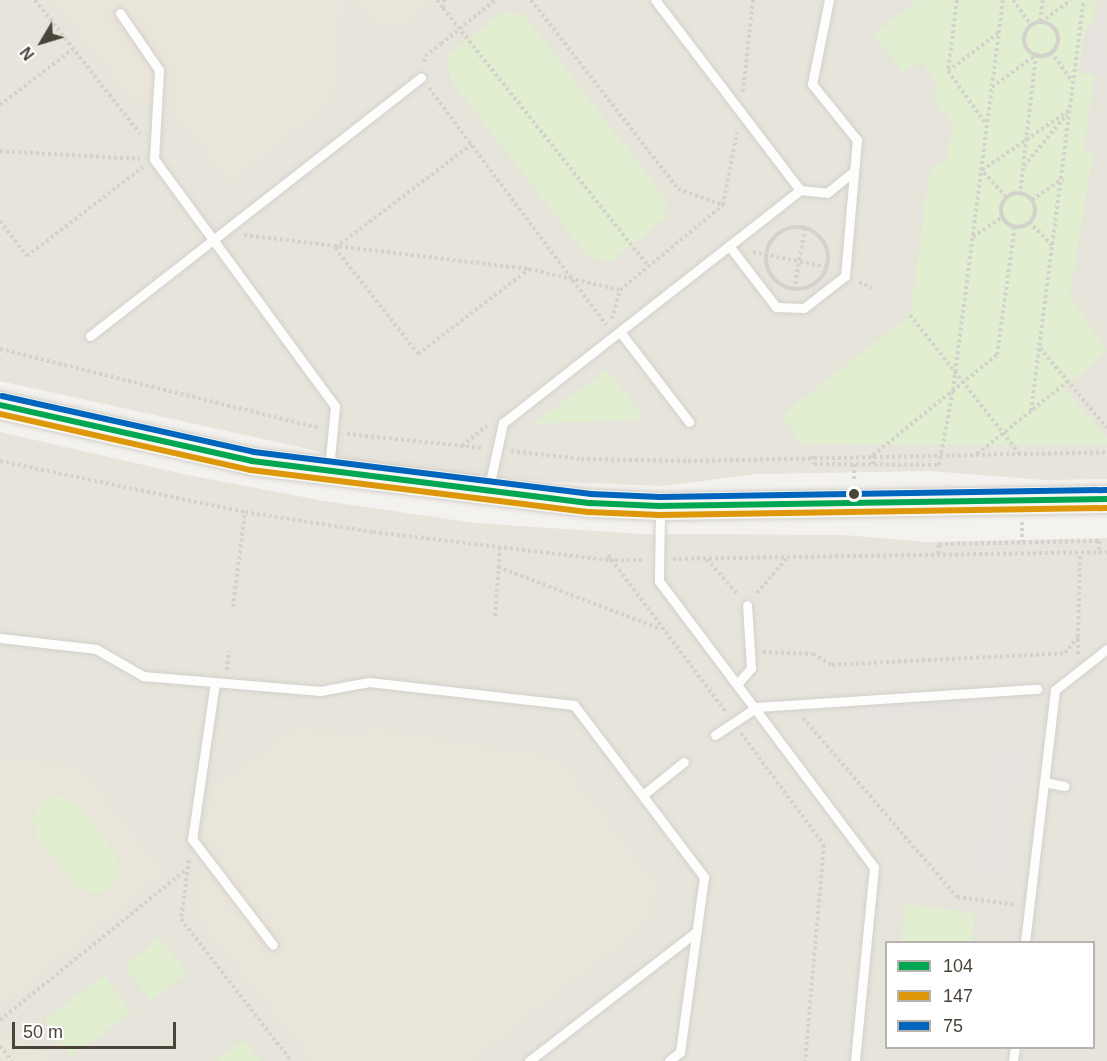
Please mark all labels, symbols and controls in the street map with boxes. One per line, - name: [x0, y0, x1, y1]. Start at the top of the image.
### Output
- north arrow: [12, 12, 72, 72]
- text: N: [17, 44, 38, 63]
- unlabelled marker: [848, 488, 860, 500]
- legend: [885, 941, 1095, 1049]
- text: 104: [943, 956, 973, 976]
- text: 147: [943, 986, 973, 1006]
- scale bar: [15, 1010, 178, 1048]
- text: 75: [943, 1016, 963, 1036]
- text: 50 m: [23, 1022, 63, 1042]

